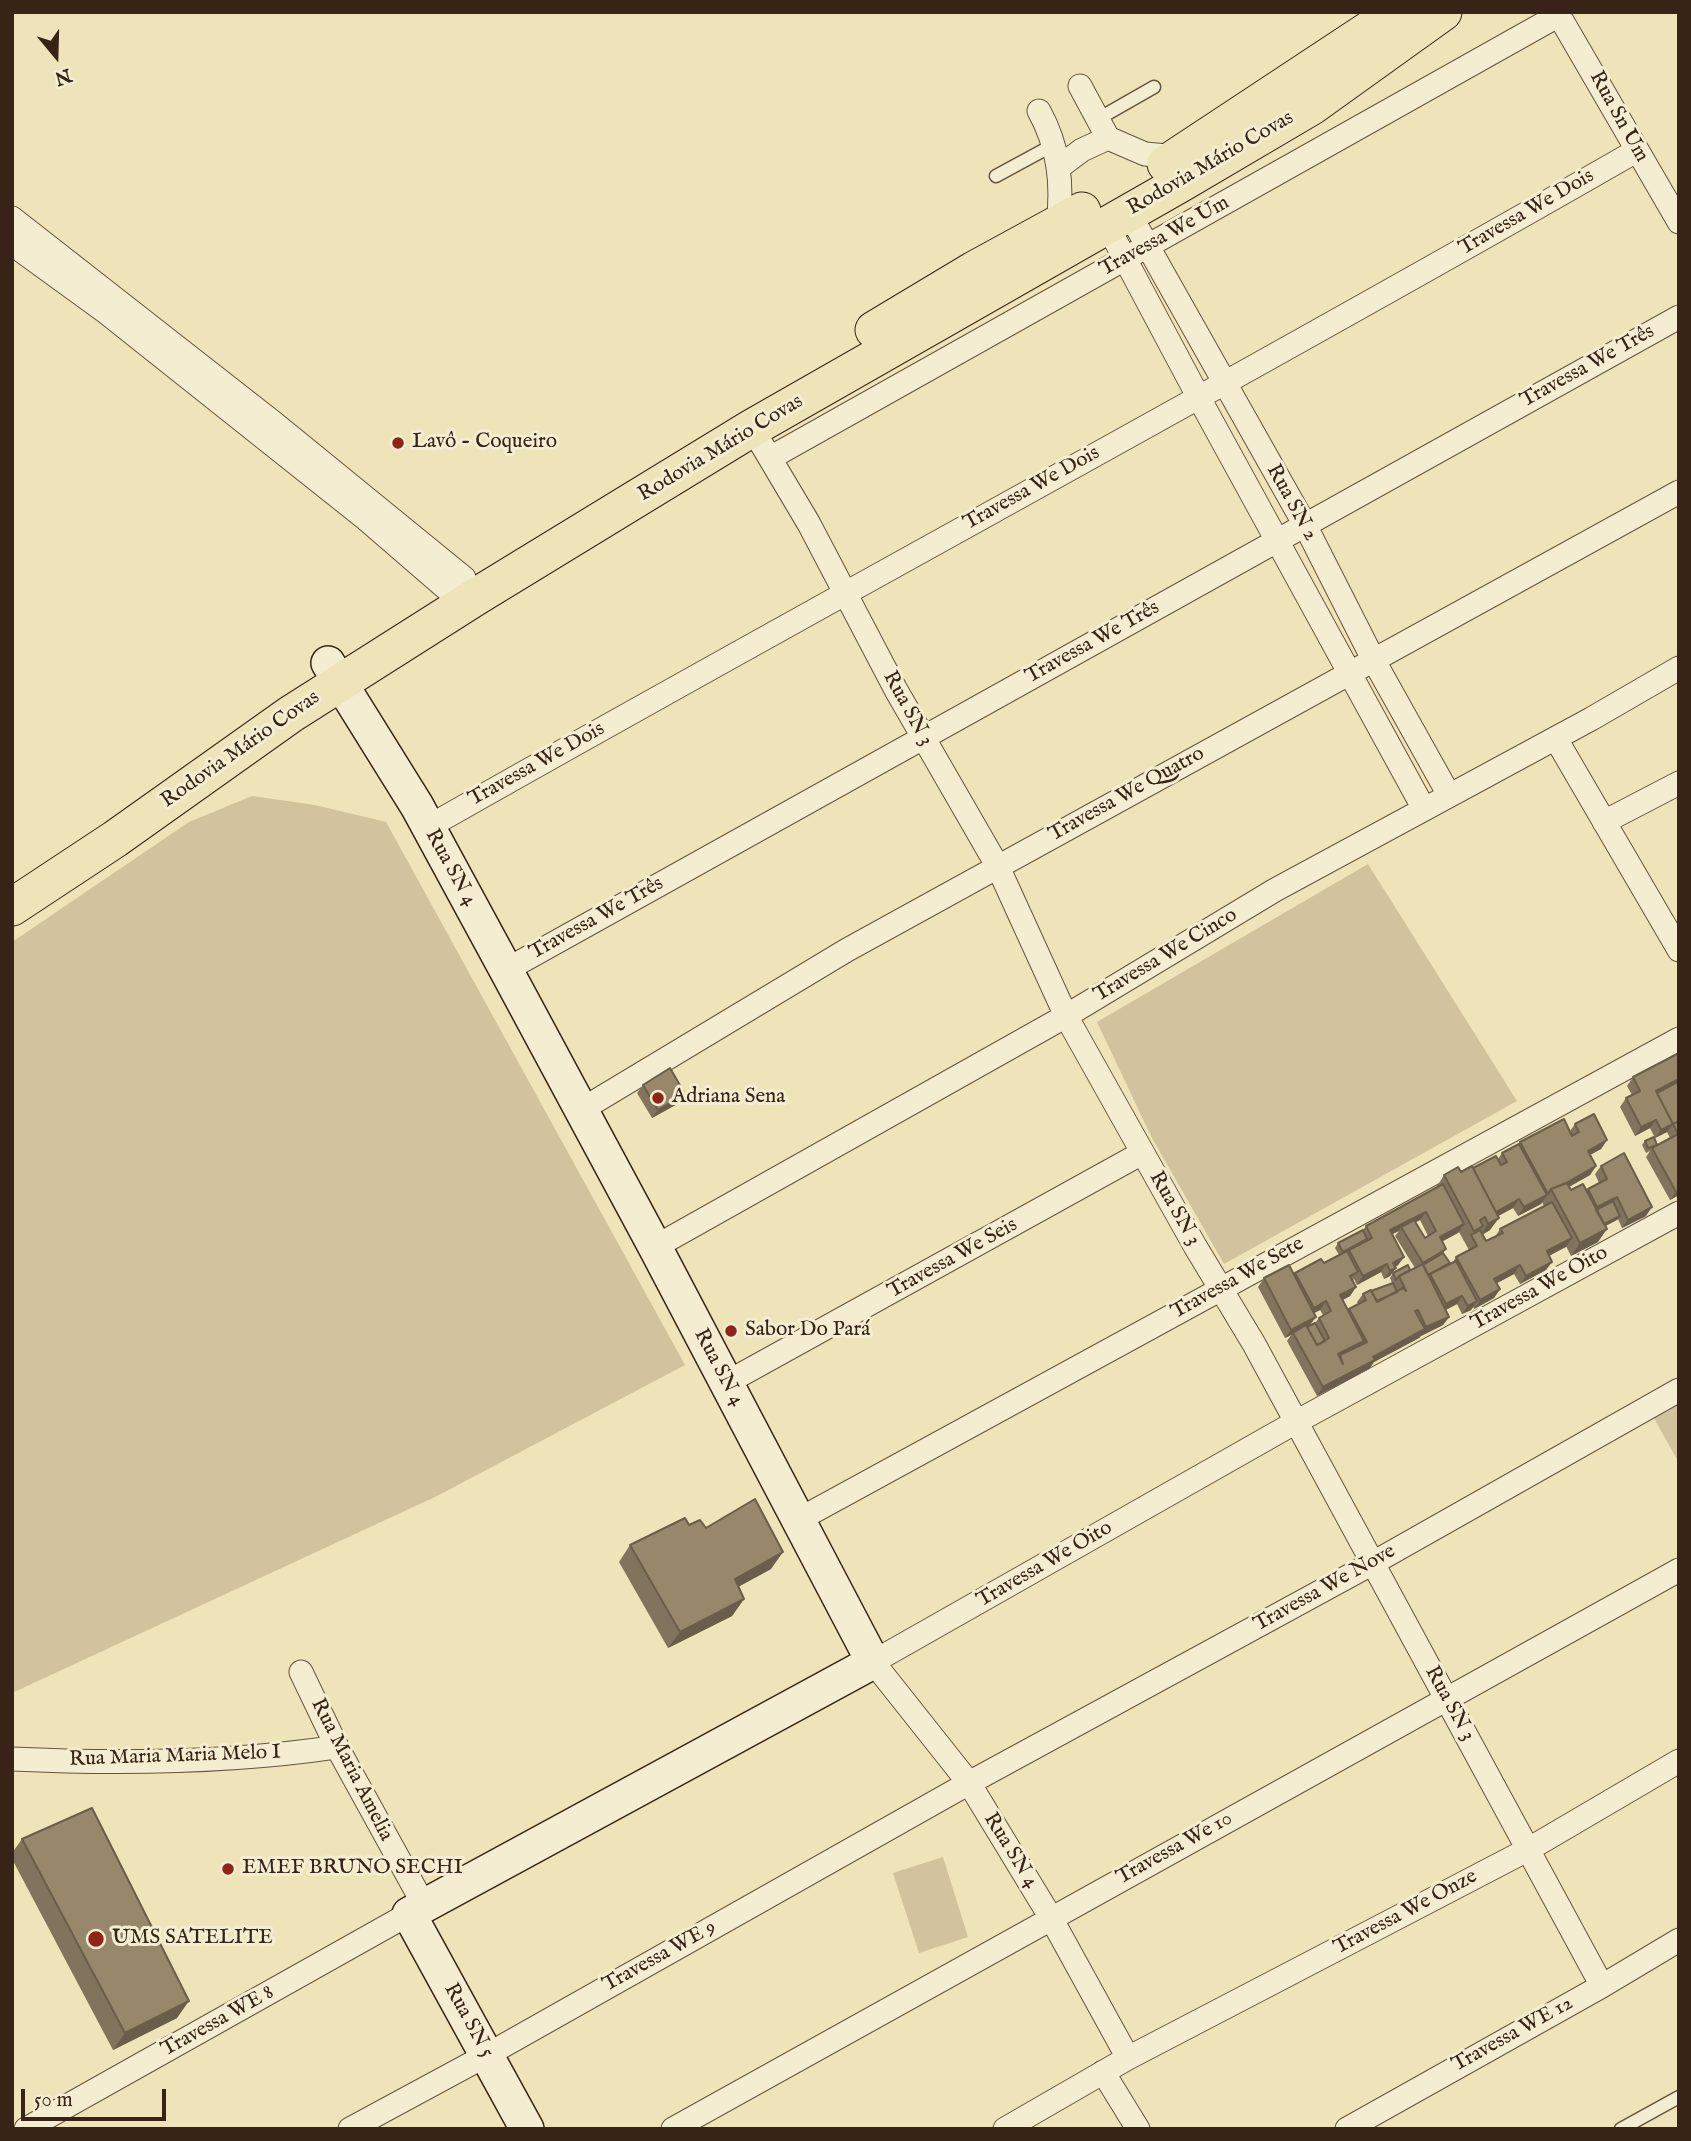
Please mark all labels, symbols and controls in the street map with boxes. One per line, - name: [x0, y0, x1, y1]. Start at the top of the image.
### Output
- north arrow: [21, 21, 91, 91]
- text: N: [51, 62, 75, 90]
- street label: Rua Sn Um: [1583, 67, 1653, 167]
- street label: Rodovia Mário Covas: [1123, 106, 1299, 222]
- street label: Travessa We Dois: [1455, 164, 1599, 262]
- street label: Travessa We Um: [1096, 191, 1234, 283]
- street label: Travessa We Três: [1517, 320, 1659, 414]
- street label: Rodovia Mário Covas: [634, 390, 808, 508]
- place label: Lavô - Coqueiro: [412, 430, 557, 456]
- marker: Lavô - Coqueiro: [390, 435, 406, 451]
- street label: Travessa We Dois: [960, 441, 1104, 537]
- street label: Rua SN 2: [1260, 460, 1322, 546]
- street label: Travessa We Três: [1022, 596, 1164, 690]
- street label: Rua SN 3: [876, 667, 938, 751]
- street label: Rodovia Mário Covas: [157, 686, 325, 814]
- street label: Travessa We Dois: [465, 717, 609, 813]
- street label: Travessa We Quatro: [1045, 742, 1209, 848]
- street label: Rua SN 4: [419, 825, 481, 911]
- street label: Travessa We Três: [526, 872, 668, 966]
- street label: Travessa We Cinco: [1090, 903, 1242, 1009]
- place label: Adriana Sena: [672, 1085, 785, 1111]
- marker: Adriana Sena: [650, 1090, 666, 1106]
- street label: Rua SN 3: [1143, 1167, 1205, 1251]
- street label: Travessa We Seis: [884, 1213, 1022, 1305]
- street label: Travessa We Sete: [1167, 1232, 1309, 1326]
- street label: Travessa We Oito: [1467, 1241, 1613, 1337]
- place label: Sabor Do Pará: [745, 1318, 870, 1344]
- marker: Sabor Do Pará: [723, 1323, 739, 1339]
- street label: Rua SN 4: [687, 1325, 749, 1411]
- street label: Travessa We Oito: [973, 1516, 1117, 1614]
- street label: Travessa We Nove: [1250, 1540, 1400, 1638]
- street label: Rua SN 3: [1418, 1662, 1480, 1746]
- street label: Rua Maria Amelia: [304, 1694, 398, 1846]
- street label: Rua Maria Maria Melo I: [69, 1741, 281, 1773]
- street label: Travessa We 10: [1113, 1807, 1237, 1891]
- street label: Rua SN 4: [977, 1809, 1043, 1893]
- place label: EMEF BRUNO SECHI: [242, 1856, 463, 1882]
- marker: EMEF BRUNO SECHI: [220, 1861, 236, 1877]
- street label: Travessa We Onze: [1330, 1865, 1482, 1961]
- street label: Travessa WE 9: [599, 1915, 721, 1999]
- place label: UMS SATELITE: [112, 1926, 273, 1952]
- marker: UMS SATELITE: [86, 1929, 106, 1949]
- street label: Rua SN 5: [437, 1979, 499, 2063]
- street label: Travessa WE 8: [157, 1981, 279, 2063]
- street label: Travessa WE 12: [1448, 1991, 1578, 2079]
- scale bar: [24, 2074, 170, 2118]
- text: 50 m: [34, 2087, 73, 2114]

